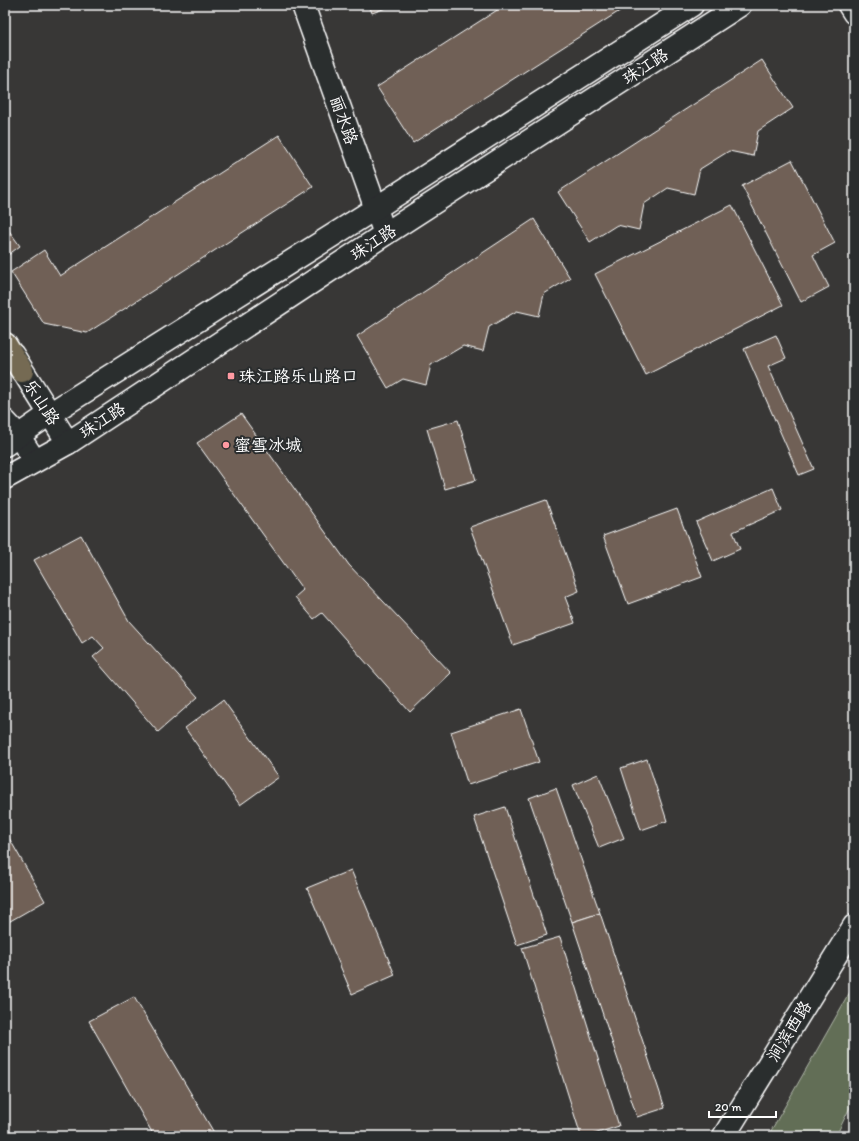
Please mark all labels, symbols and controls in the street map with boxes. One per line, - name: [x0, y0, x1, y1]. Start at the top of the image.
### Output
- street label: 珠江路: [618, 44, 672, 88]
- street label: 丽水路: [326, 93, 362, 147]
- street label: 珠江路: [346, 220, 400, 264]
- place label: 珠江路乐山路口: [239, 366, 358, 386]
- marker: 珠江路乐山路口: [226, 371, 236, 381]
- street label: 乐山路: [20, 375, 64, 429]
- street label: 珠江路: [75, 398, 129, 442]
- place label: 蜜雪冰城: [234, 435, 302, 455]
- marker: 蜜雪冰城: [221, 440, 231, 450]
- street label: 涧滨西路: [763, 997, 815, 1065]
- scale bar: [709, 1093, 776, 1119]
- text: 20 m: [715, 1100, 742, 1114]

